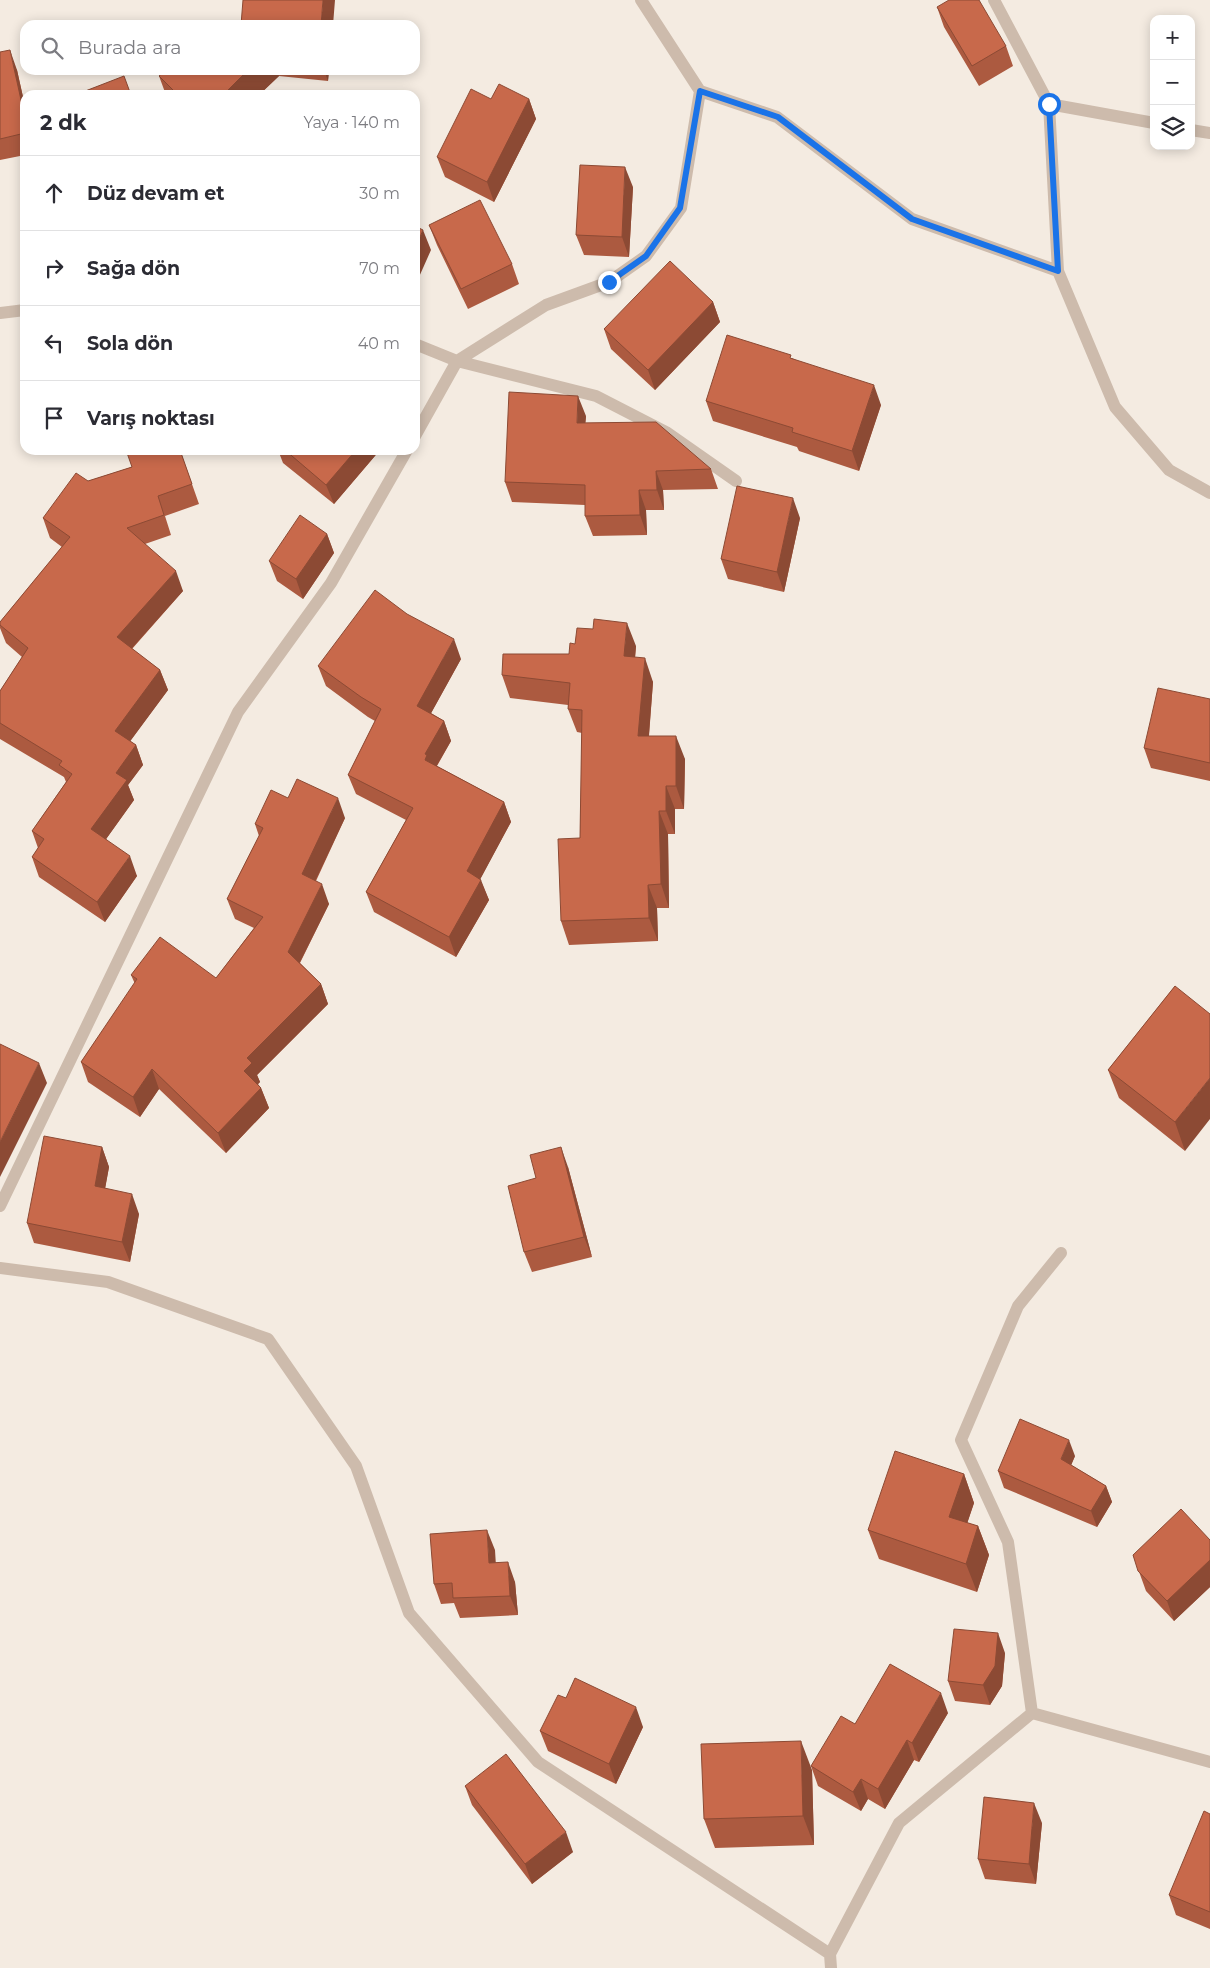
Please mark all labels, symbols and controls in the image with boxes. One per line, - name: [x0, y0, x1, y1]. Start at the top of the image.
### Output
- map controls: [1150, 15, 1195, 150]
- button: +: [1150, 15, 1195, 60]
- search box: [20, 20, 420, 75]
- icon: search: [38, 34, 66, 62]
- text: Burada ara: [78, 36, 182, 59]
- button: −: [1150, 60, 1195, 105]
- route start: [1038, 93, 1061, 116]
- button: layers: [1150, 105, 1195, 150]
- text: 2 dk: [40, 110, 87, 135]
- text: Yaya · 140 m: [303, 113, 400, 132]
- icon: ahead: [40, 179, 68, 207]
- text: Düz devam et: [87, 182, 225, 205]
- text: 30 m: [359, 184, 400, 203]
- icon: right: [40, 254, 68, 282]
- text: Sağa dön: [87, 257, 180, 280]
- text: 70 m: [359, 259, 400, 278]
- route end: [598, 271, 621, 294]
- icon: left: [40, 329, 68, 357]
- text: Sola dön: [87, 332, 173, 355]
- text: 40 m: [358, 334, 400, 353]
- icon: arrive: [40, 404, 68, 432]
- text: Varış noktası: [87, 407, 215, 430]

